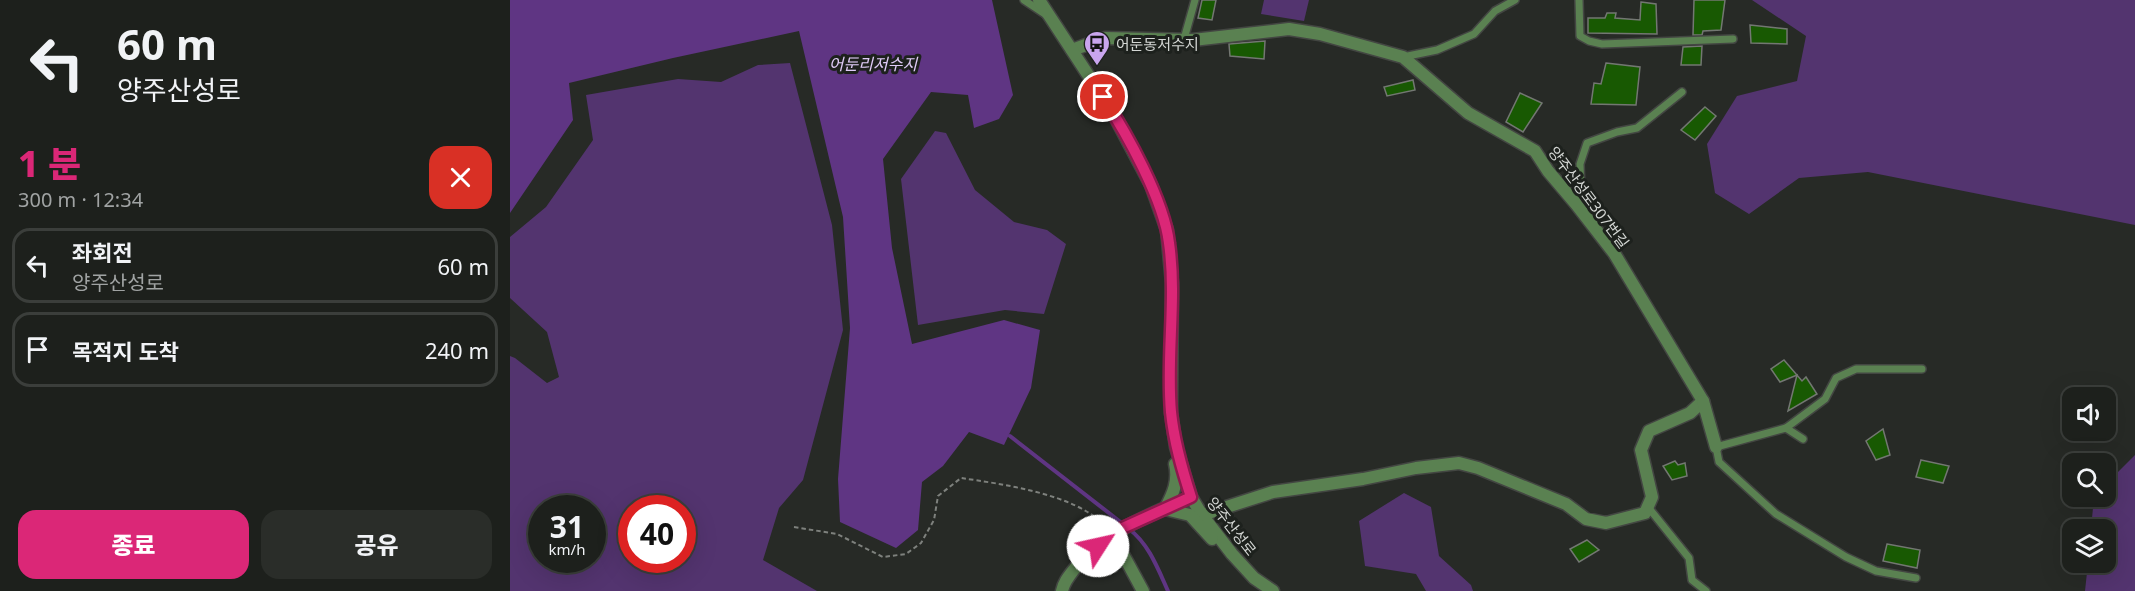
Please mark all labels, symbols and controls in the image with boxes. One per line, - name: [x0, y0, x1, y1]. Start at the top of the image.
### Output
- text: 60 m: [117, 15, 217, 72]
- icon: left: [18, 24, 96, 102]
- bus stop icon: 어둔동저수지: [1082, 29, 1112, 67]
- place label: 어둔동저수지: [1116, 34, 1199, 54]
- water label: 어둔리저수지: [829, 53, 918, 75]
- text: 양주산성로: [117, 71, 241, 108]
- pin: [1077, 71, 1128, 122]
- icon: arrive: [1086, 80, 1119, 113]
- text: 1 분: [18, 139, 81, 188]
- street label: 양주산성로307번길: [1544, 142, 1634, 252]
- button: close: [429, 146, 492, 209]
- text: 300 m · 12:34: [18, 186, 143, 213]
- text: 좌회전: [72, 237, 133, 267]
- icon: left: [21, 249, 54, 282]
- text: 60 m: [438, 251, 489, 281]
- text: 양주산성로: [72, 269, 164, 296]
- icon: arrive: [21, 333, 54, 366]
- text: 240 m: [425, 335, 489, 365]
- text: 목적지 도착: [72, 336, 179, 366]
- map controls: [2062, 387, 2116, 573]
- button: sound: [2062, 387, 2116, 441]
- button: search: [2062, 453, 2116, 507]
- street label: 양주산성로: [1203, 493, 1261, 559]
- speed limit sign: 40: [618, 495, 696, 573]
- text: 31: [550, 506, 584, 547]
- button: 종료: [18, 510, 249, 579]
- button: 공유: [261, 510, 492, 579]
- position arrow: [1066, 514, 1130, 578]
- button: layers: [2062, 519, 2116, 573]
- text: km/h: [549, 539, 585, 559]

